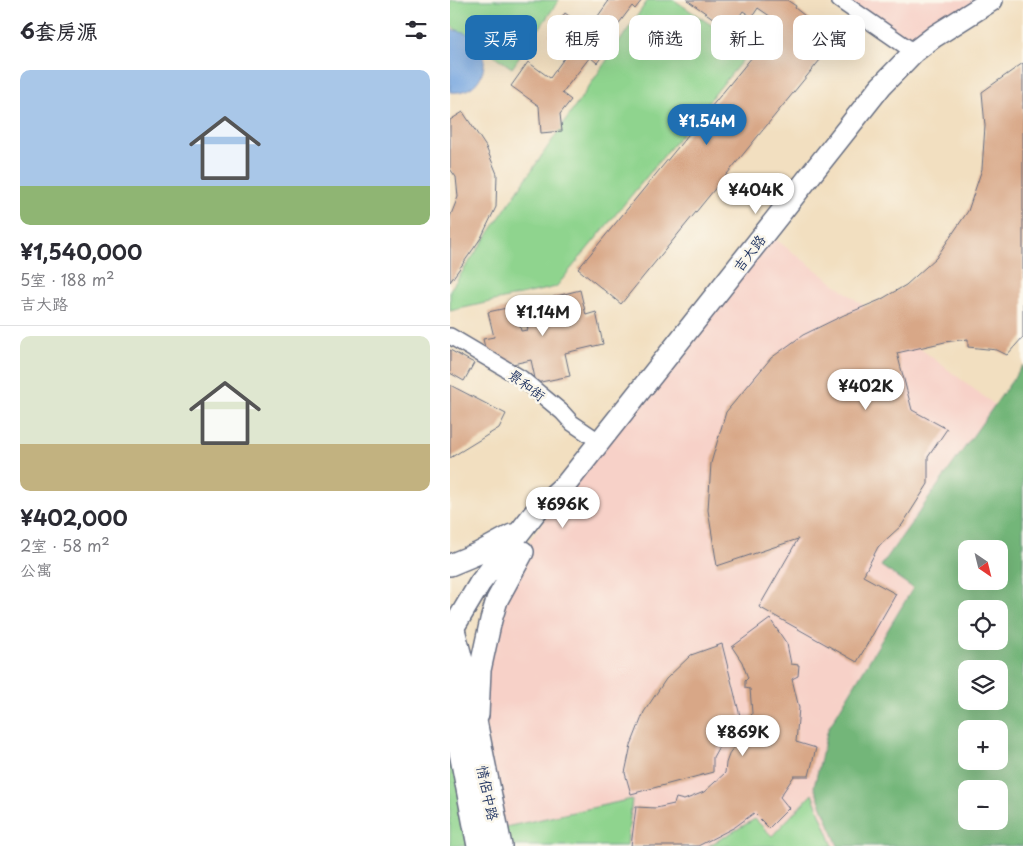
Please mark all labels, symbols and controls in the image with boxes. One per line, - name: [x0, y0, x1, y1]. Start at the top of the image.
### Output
- text: 6套房源: [20, 14, 98, 46]
- chip: 买房: [465, 15, 537, 60]
- chip: 租房: [547, 15, 619, 60]
- chip: 筛选: [629, 15, 701, 60]
- chip: 新上: [711, 15, 783, 60]
- chip: 公寓: [793, 15, 865, 60]
- icon: filters: [402, 16, 430, 44]
- icon: home: [180, 103, 270, 193]
- pin: ¥1.54M: [666, 104, 748, 146]
- text: ¥1.54M: [679, 108, 735, 132]
- pin: ¥404K: [721, 172, 791, 215]
- text: ¥404K: [728, 177, 784, 201]
- street label: 吉大路: [728, 230, 770, 276]
- text: ¥1,540,000: [20, 235, 142, 267]
- text: 5室 · 188 m²: [20, 267, 115, 291]
- text: 吉大路: [20, 291, 68, 315]
- pin: ¥1.14M: [502, 294, 584, 337]
- text: ¥1.14M: [516, 299, 570, 323]
- street label: 景和街: [504, 364, 550, 406]
- icon: home: [180, 368, 270, 458]
- pin: ¥402K: [831, 368, 901, 411]
- text: ¥402K: [838, 373, 894, 397]
- pin: ¥696K: [528, 486, 598, 529]
- text: ¥696K: [537, 491, 589, 515]
- text: ¥402,000: [20, 501, 128, 533]
- text: 2室 · 58 m²: [20, 533, 110, 557]
- north arrow: [958, 540, 1008, 590]
- map controls: [958, 540, 1008, 830]
- text: 公寓: [20, 557, 52, 581]
- button: locate: [958, 600, 1008, 650]
- button: layers: [958, 660, 1008, 710]
- pin: ¥869K: [708, 714, 778, 757]
- text: ¥869K: [717, 719, 769, 743]
- button: +: [958, 720, 1008, 770]
- street label: 情侶中路: [472, 763, 504, 823]
- button: −: [958, 780, 1008, 830]

